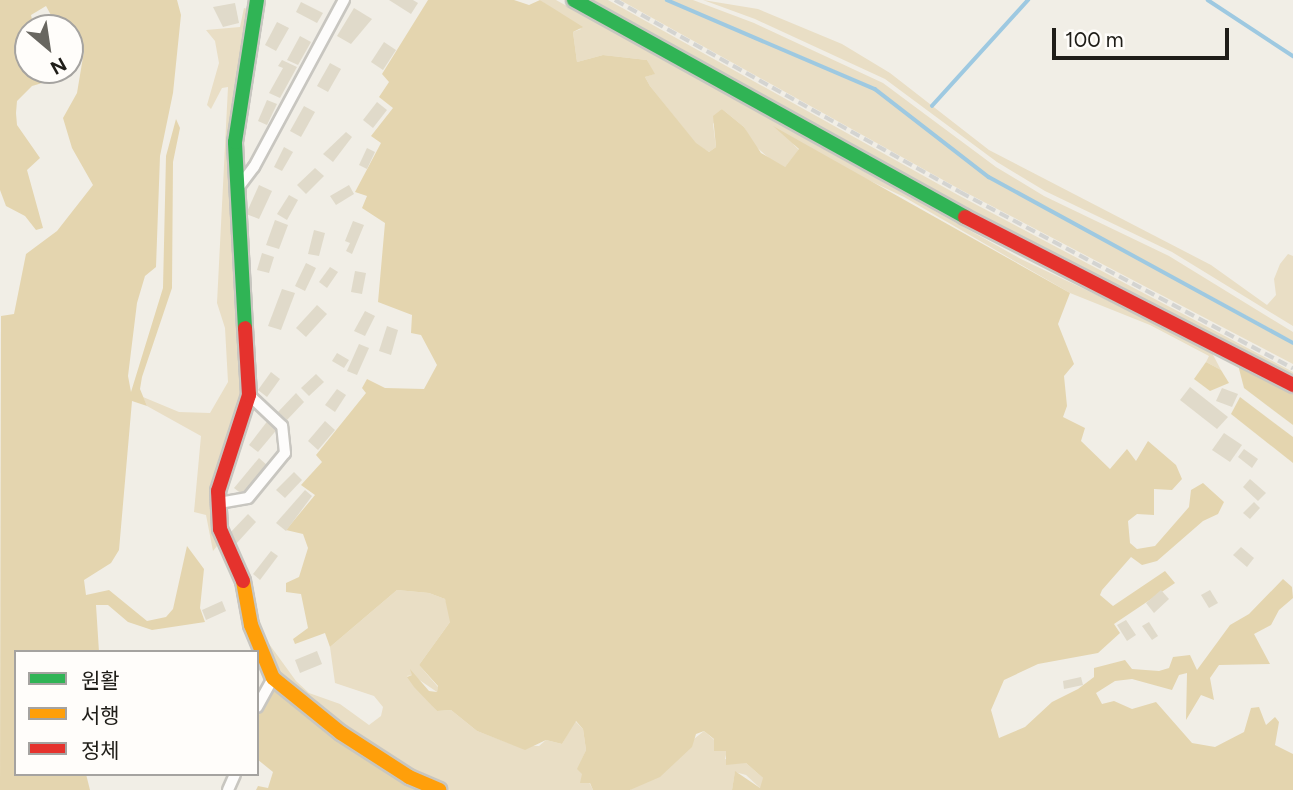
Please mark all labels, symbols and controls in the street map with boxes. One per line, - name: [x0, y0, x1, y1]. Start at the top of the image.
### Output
- north arrow: [14, 14, 84, 84]
- scale bar: [1055, 14, 1232, 58]
- text: 100 m: [1065, 27, 1124, 52]
- text: N: [46, 52, 70, 80]
- legend: [14, 650, 259, 776]
- text: 원활: [81, 668, 120, 693]
- text: 서행: [81, 703, 120, 728]
- text: 정체: [81, 738, 120, 763]

